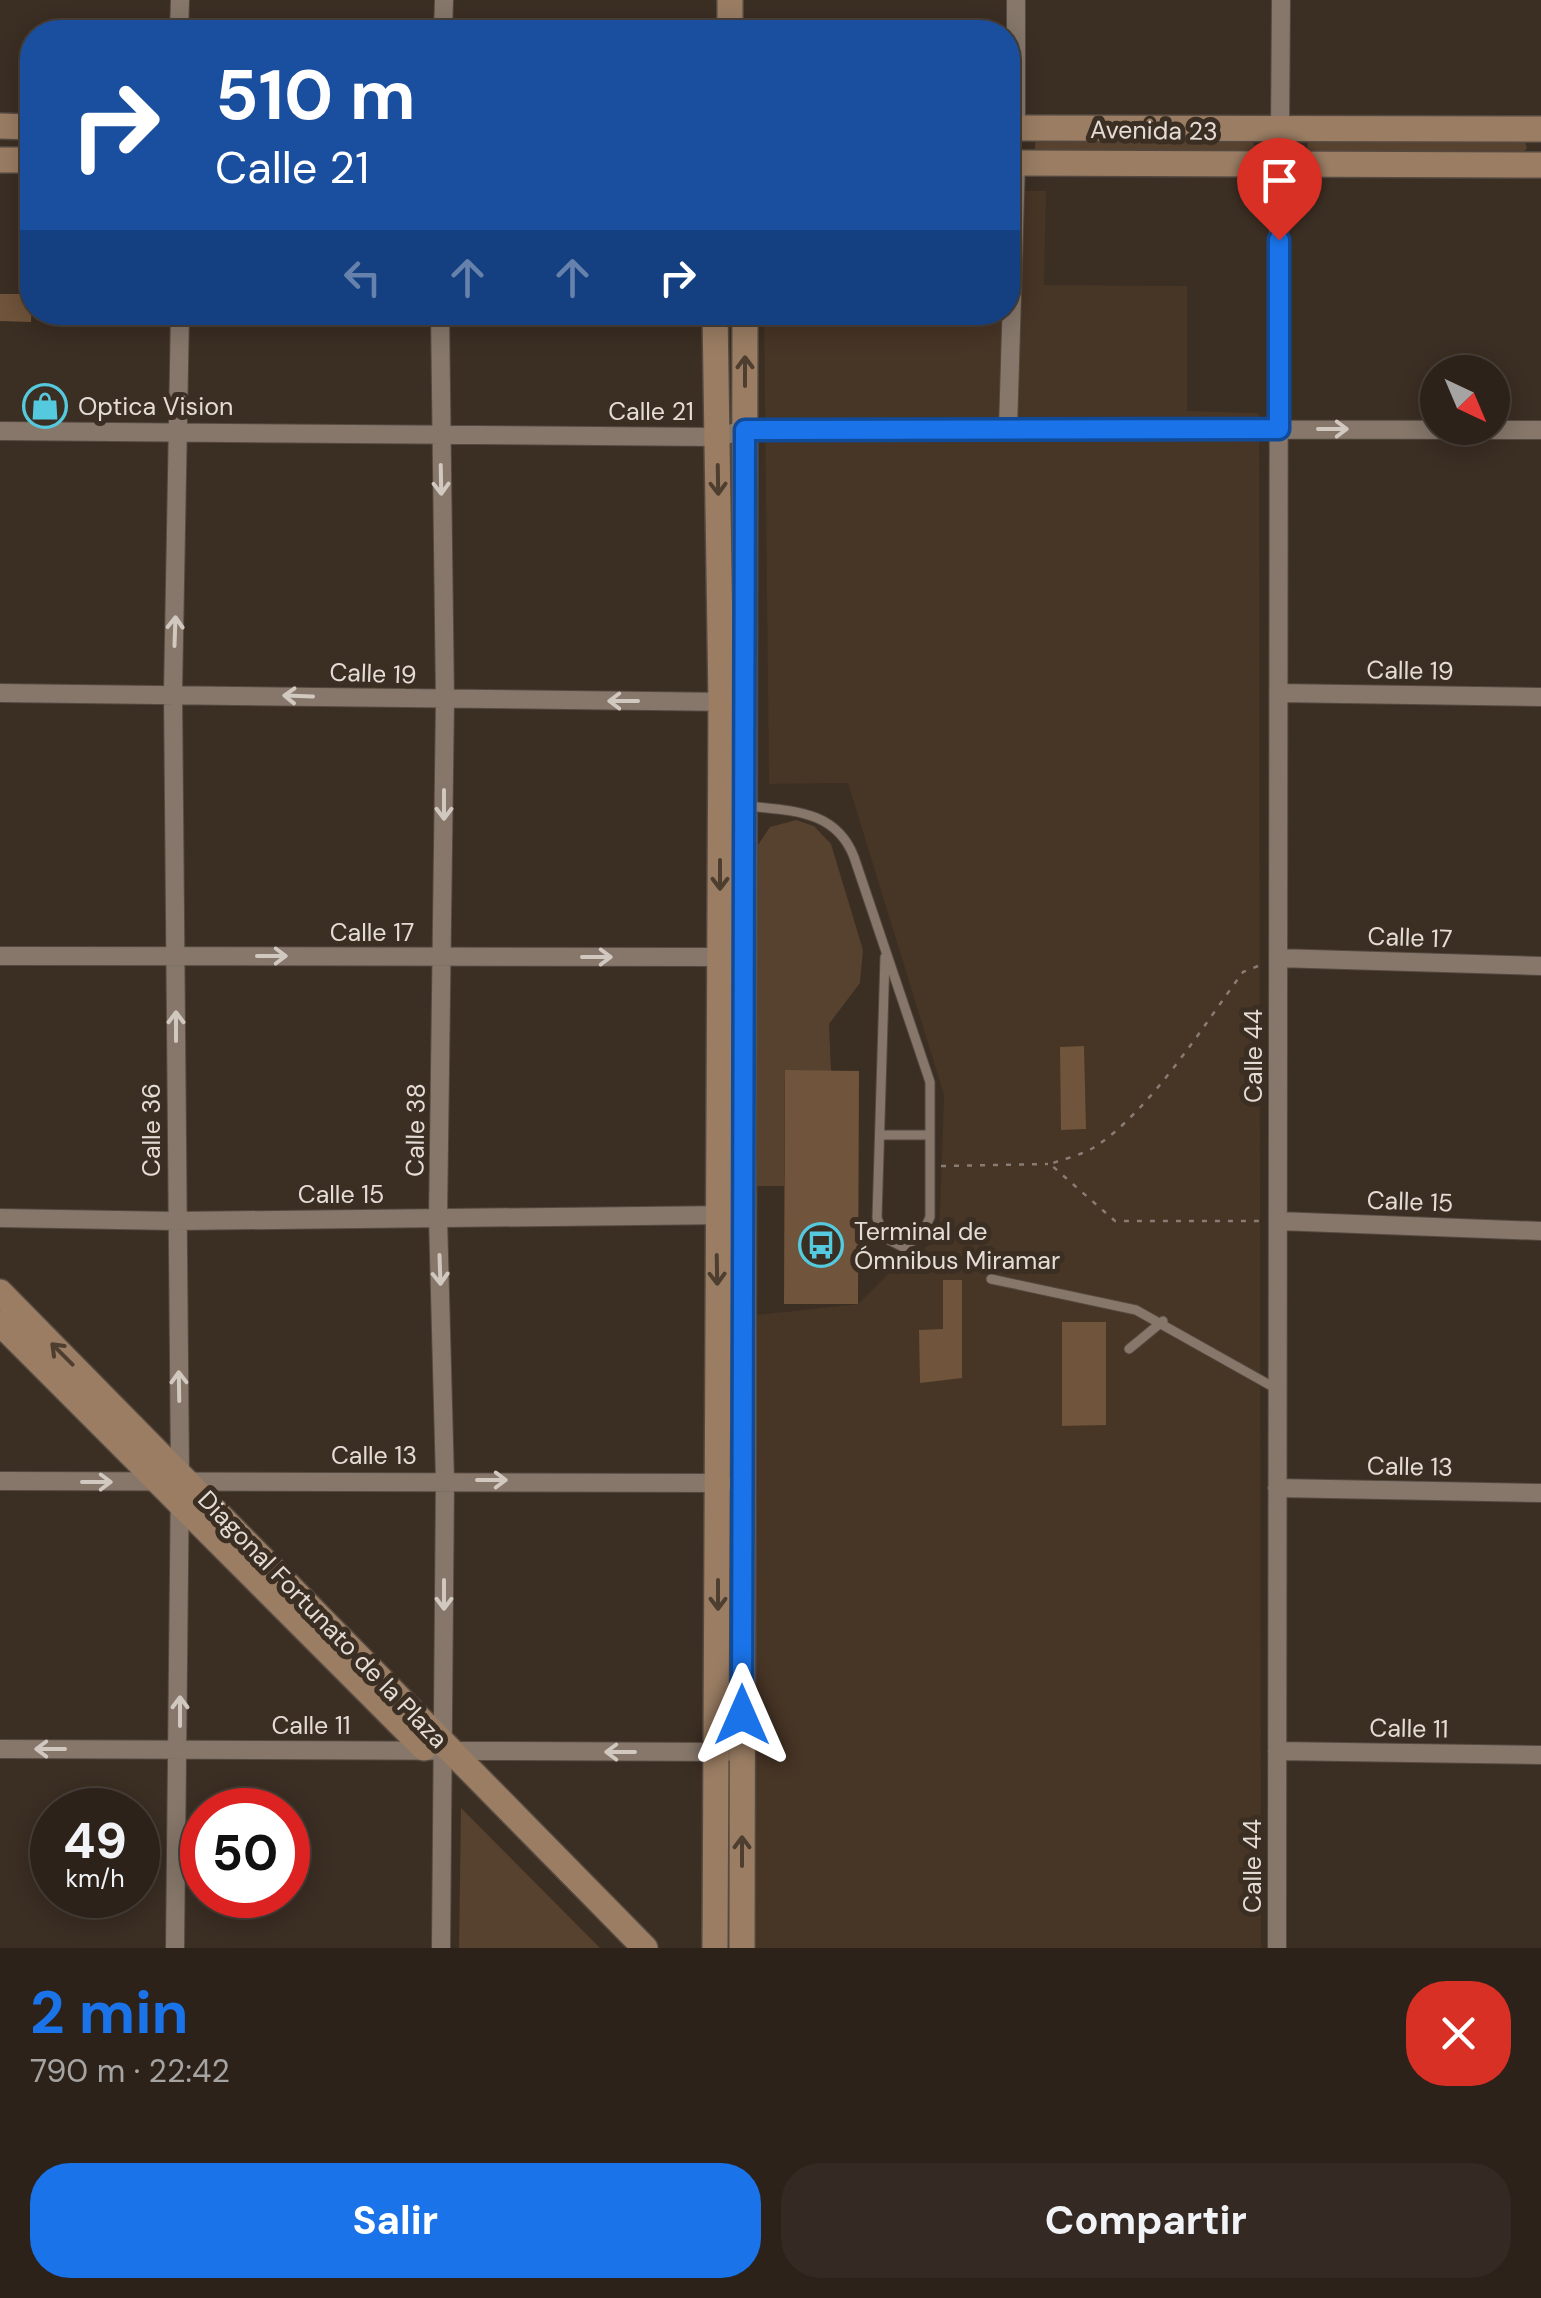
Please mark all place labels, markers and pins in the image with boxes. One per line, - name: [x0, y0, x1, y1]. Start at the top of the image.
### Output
- pin: [1237, 138, 1322, 241]
- shop icon: Optica Vision: [22, 383, 68, 429]
- place label: Optica Vision: [78, 390, 233, 423]
- place label: Terminal de Ómnibus Miramar: [854, 1215, 1060, 1277]
- bus stop icon: Terminal de Ómnibus Miramar: [798, 1222, 844, 1268]

